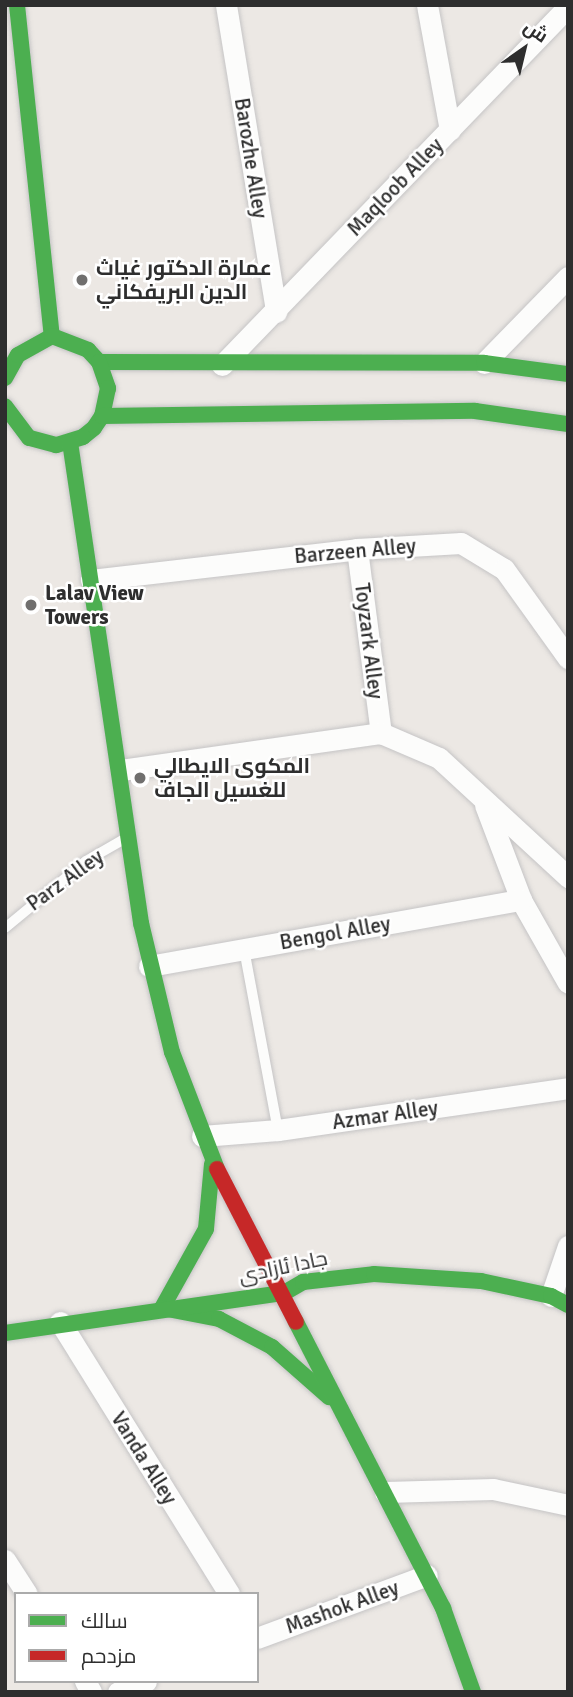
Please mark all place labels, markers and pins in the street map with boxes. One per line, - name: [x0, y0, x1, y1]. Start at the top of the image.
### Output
- place label: عمارة الدكتور غياث الدين البريفكاني: [96, 255, 272, 305]
- marker: عمارة الدكتور غياث الدين البريفكاني: [74, 272, 90, 288]
- place label: Lalav View Towers: [45, 580, 144, 630]
- marker: Lalav View Towers: [23, 597, 39, 613]
- place label: المكوى الايطالي للغسيل الجاف: [154, 753, 310, 803]
- marker: المكوى الايطالي للغسيل الجاف: [132, 770, 148, 786]

